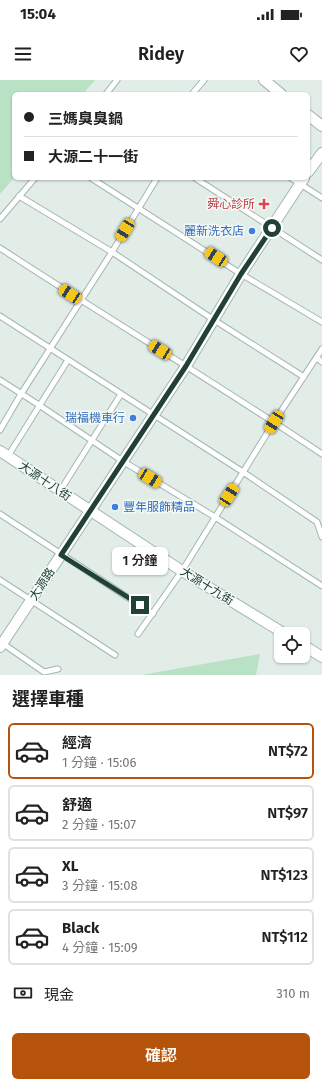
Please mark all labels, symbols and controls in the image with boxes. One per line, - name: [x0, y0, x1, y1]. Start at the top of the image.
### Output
- text: 15:04: [20, 5, 56, 23]
- icon: menu: [12, 43, 34, 65]
- text: Ridey: [138, 43, 184, 65]
- icon: heart: [288, 43, 310, 65]
- text: 三媽臭臭鍋: [48, 110, 123, 128]
- text: 大源二十一街: [48, 148, 138, 166]
- place label: 舜心診所: [207, 197, 255, 211]
- marker: 舜心診所: [258, 198, 270, 210]
- car: [114, 217, 136, 243]
- route start: [263, 219, 281, 237]
- place label: 麗新洗衣店: [184, 224, 244, 238]
- marker: 麗新洗衣店: [247, 226, 257, 236]
- car: [203, 245, 229, 269]
- car: [57, 282, 83, 306]
- car: [147, 339, 173, 361]
- car: [263, 409, 285, 435]
- place label: 瑞福機車行: [65, 411, 125, 425]
- marker: 瑞福機車行: [128, 413, 138, 423]
- street label: 大源十八街: [16, 458, 74, 504]
- car: [137, 467, 163, 489]
- car: [217, 482, 241, 508]
- place label: 豐年服飾精品: [123, 500, 195, 514]
- marker: 豐年服飾精品: [110, 502, 120, 512]
- callout: 1 分鐘: [112, 547, 168, 575]
- text: 1 分鐘: [122, 553, 158, 568]
- street label: 大源十九街: [178, 564, 236, 608]
- street label: 大源路: [26, 565, 58, 603]
- route end: [131, 596, 149, 614]
- map controls: [274, 627, 310, 663]
- button: locate: [274, 627, 310, 663]
- text: 選擇車種: [12, 688, 84, 710]
- icon: car: [14, 733, 50, 769]
- text: 經濟: [62, 734, 92, 752]
- text: NT$72: [268, 742, 308, 760]
- text: 1 分鐘 · 15:06: [62, 755, 137, 770]
- icon: car: [14, 795, 50, 831]
- text: 舒適: [62, 796, 92, 814]
- text: NT$97: [267, 804, 308, 822]
- text: 2 分鐘 · 15:07: [62, 817, 136, 832]
- icon: car: [14, 857, 50, 893]
- text: XL: [62, 857, 78, 875]
- text: NT$123: [260, 866, 308, 884]
- text: 3 分鐘 · 15:08: [62, 878, 138, 893]
- icon: car: [14, 919, 50, 955]
- text: Black: [62, 919, 99, 937]
- text: NT$112: [261, 928, 308, 946]
- text: 4 分鐘 · 15:09: [62, 940, 138, 955]
- icon: cash: [12, 982, 34, 1004]
- text: 現金: [44, 986, 74, 1004]
- text: 310 m: [276, 986, 310, 1001]
- button: 確認: [12, 1033, 310, 1079]

